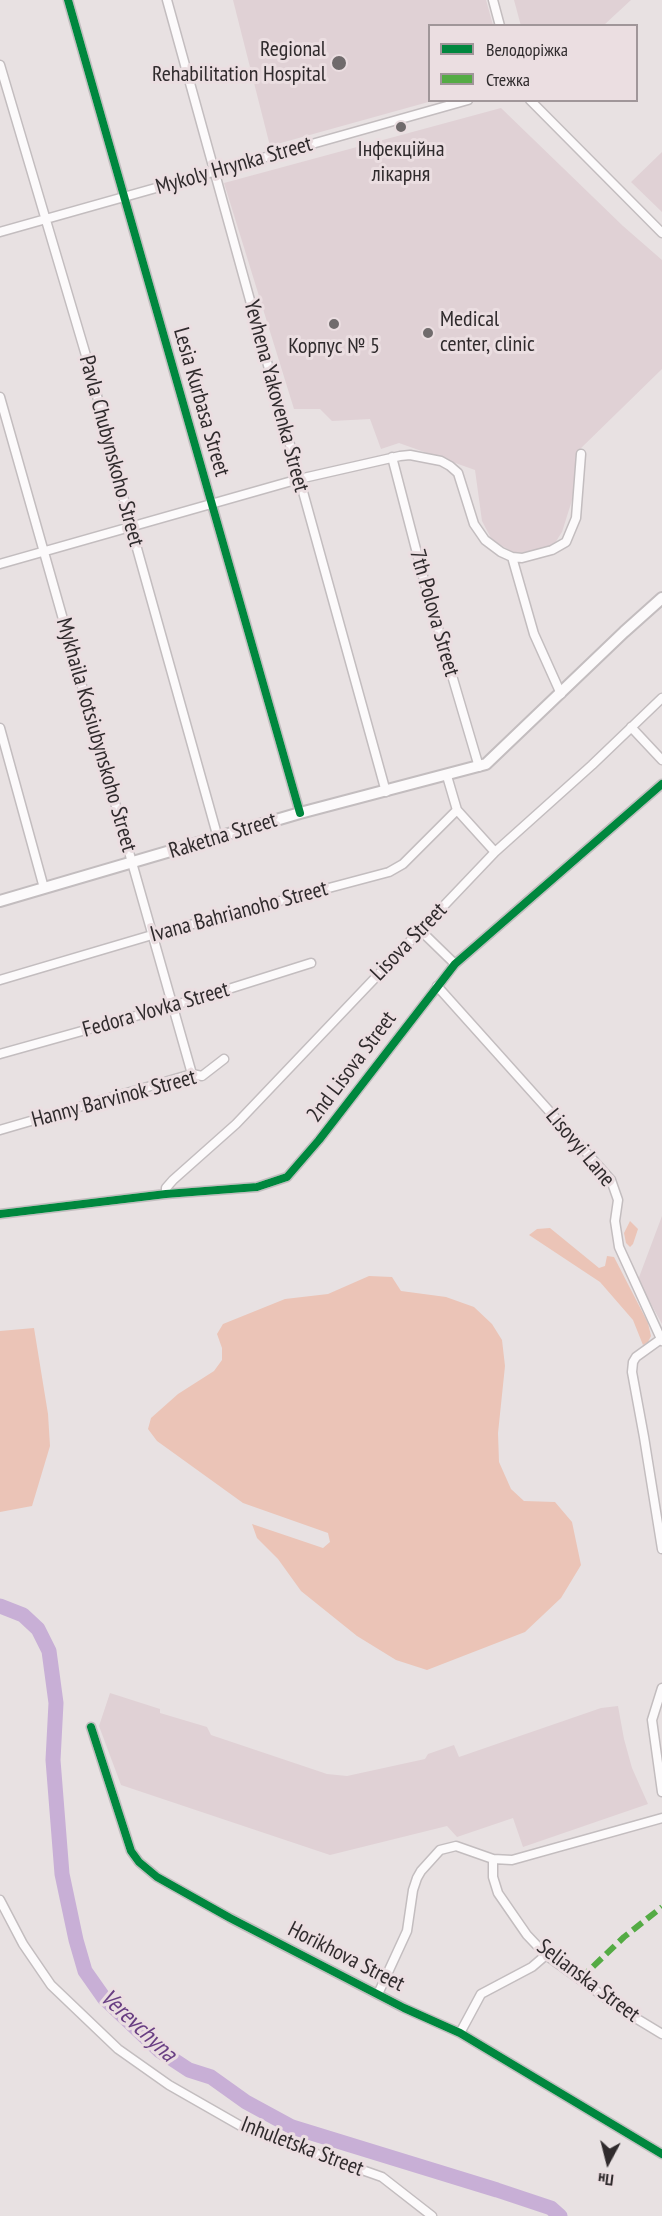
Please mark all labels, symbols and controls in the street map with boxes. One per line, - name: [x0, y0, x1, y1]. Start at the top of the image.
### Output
- legend: [428, 24, 638, 102]
- place label: Regional Rehabilitation Hospital: [152, 37, 326, 88]
- text: Велодоріжка: [486, 38, 568, 61]
- marker: Regional Rehabilitation Hospital: [330, 54, 348, 72]
- text: Стежка: [486, 68, 530, 91]
- marker: Інфекційна лікарня: [394, 120, 408, 134]
- street label: Mykoly Hrynka Street: [153, 131, 315, 201]
- place label: Інфекційна лікарня: [358, 137, 444, 188]
- street label: Yevhena Yakovenka Street: [238, 297, 314, 495]
- place label: Medical center, clinic: [440, 307, 535, 358]
- marker: Корпус № 5: [327, 317, 341, 331]
- street label: Lesia Kurbasa Street: [167, 325, 235, 479]
- marker: Medical center, clinic: [421, 326, 435, 340]
- place label: Корпус № 5: [288, 334, 380, 360]
- street label: Pavla Chubynskoho Street: [73, 353, 149, 549]
- street label: 7th Polova Street: [403, 546, 465, 680]
- street label: Mykhaila Kotsiubynskoho Street: [50, 615, 142, 855]
- street label: Raketna Street: [166, 807, 280, 865]
- street label: Ivana Bahrianoho Street: [147, 876, 331, 948]
- street label: Lisova Street: [365, 898, 453, 986]
- street label: Fedora Vovka Street: [80, 976, 232, 1044]
- street label: 2nd Lisova Street: [302, 1006, 402, 1128]
- street label: Hanny Barvinok Street: [29, 1064, 199, 1134]
- street label: Lisovyi Lane: [540, 1104, 620, 1192]
- street label: Horikhova Street: [283, 1916, 409, 1998]
- street label: Selianska Street: [531, 1934, 645, 2028]
- water label: Verevchyna: [94, 1984, 182, 2068]
- street label: Inhuletska Street: [237, 2112, 367, 2182]
- north arrow: [578, 2132, 638, 2192]
- text: Пн: [597, 2169, 615, 2191]

